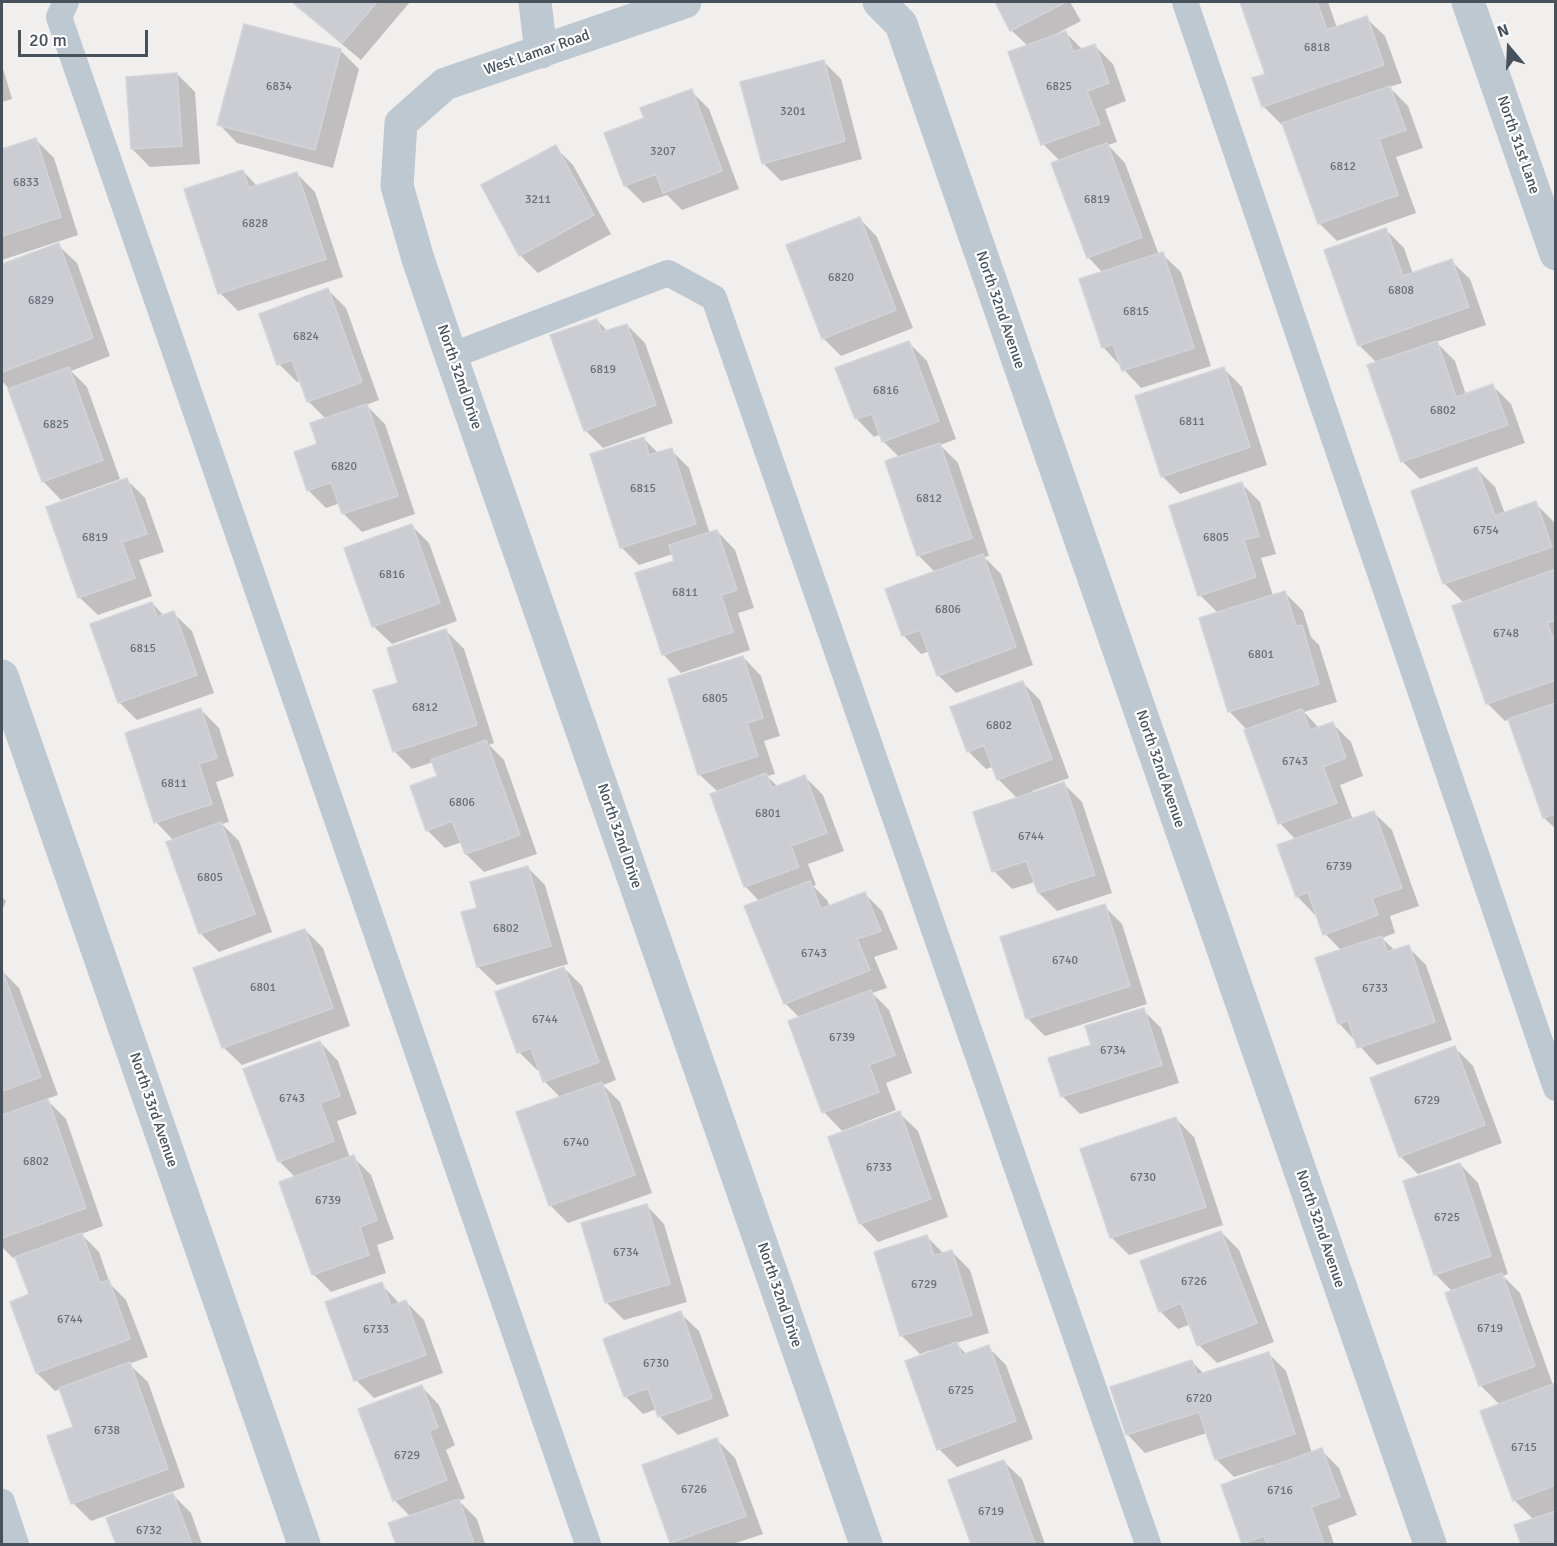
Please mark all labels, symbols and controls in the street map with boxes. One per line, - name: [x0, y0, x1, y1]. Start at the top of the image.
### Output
- scale bar: [21, 18, 152, 56]
- north arrow: [1479, 18, 1539, 78]
- text: N: [1495, 20, 1512, 42]
- street label: West Lamar Road: [482, 26, 592, 80]
- text: 20 m: [29, 29, 67, 51]
- house number: 6818: [1304, 41, 1330, 55]
- house number: 6834: [266, 80, 292, 94]
- house number: 6825: [1046, 80, 1072, 94]
- street label: North 31st Lane: [1493, 93, 1543, 197]
- house number: 3201: [780, 105, 806, 119]
- house number: 3207: [650, 145, 676, 159]
- house number: 6812: [1330, 160, 1356, 174]
- house number: 6833: [13, 176, 39, 190]
- house number: 3211: [525, 193, 551, 207]
- house number: 6819: [1084, 193, 1110, 207]
- house number: 6828: [242, 217, 268, 231]
- street label: North 32nd Avenue: [971, 249, 1029, 371]
- house number: 6820: [828, 271, 854, 285]
- house number: 6808: [1388, 284, 1414, 298]
- house number: 6829: [28, 294, 54, 308]
- house number: 6815: [1123, 305, 1149, 319]
- street label: North 32nd Drive: [433, 322, 485, 432]
- house number: 6824: [293, 330, 319, 344]
- house number: 6819: [590, 363, 616, 377]
- house number: 6816: [873, 384, 899, 398]
- house number: 6802: [1430, 404, 1456, 418]
- house number: 6811: [1179, 415, 1205, 429]
- house number: 6825: [43, 418, 69, 432]
- house number: 6820: [331, 460, 357, 474]
- house number: 6815: [630, 482, 656, 496]
- house number: 6812: [916, 492, 942, 506]
- house number: 6754: [1473, 524, 1499, 538]
- house number: 6819: [82, 531, 108, 545]
- house number: 6805: [1203, 531, 1229, 545]
- house number: 6816: [379, 568, 405, 582]
- house number: 6811: [672, 586, 698, 600]
- house number: 6806: [935, 603, 961, 617]
- house number: 6748: [1493, 627, 1519, 641]
- house number: 6815: [130, 642, 156, 656]
- house number: 6801: [1248, 648, 1274, 662]
- house number: 6805: [702, 692, 728, 706]
- house number: 6812: [412, 701, 438, 715]
- street label: North 32nd Avenue: [1131, 708, 1189, 830]
- house number: 6802: [986, 719, 1012, 733]
- house number: 6743: [1282, 755, 1308, 769]
- house number: 6811: [161, 777, 187, 791]
- street label: North 32nd Drive: [593, 781, 645, 891]
- house number: 6806: [449, 796, 475, 810]
- house number: 6801: [755, 807, 781, 821]
- house number: 6744: [1018, 830, 1044, 844]
- house number: 6739: [1326, 860, 1352, 874]
- house number: 6805: [197, 871, 223, 885]
- house number: 6802: [493, 922, 519, 936]
- house number: 6743: [801, 947, 827, 961]
- house number: 6740: [1052, 954, 1078, 968]
- house number: 6801: [250, 981, 276, 995]
- house number: 6733: [1362, 982, 1388, 996]
- house number: 6744: [532, 1013, 558, 1027]
- house number: 6739: [829, 1031, 855, 1045]
- house number: 6734: [1100, 1044, 1126, 1058]
- street label: North 33rd Avenue: [125, 1050, 181, 1170]
- house number: 6743: [279, 1092, 305, 1106]
- house number: 6729: [1414, 1094, 1440, 1108]
- house number: 6740: [563, 1136, 589, 1150]
- house number: 6802: [23, 1155, 49, 1169]
- house number: 6733: [866, 1161, 892, 1175]
- street label: North 32nd Avenue: [1291, 1168, 1349, 1290]
- house number: 6730: [1130, 1171, 1156, 1185]
- house number: 6739: [315, 1194, 341, 1208]
- house number: 6725: [1434, 1211, 1460, 1225]
- street label: North 32nd Drive: [753, 1240, 805, 1350]
- house number: 6734: [613, 1246, 639, 1260]
- house number: 6726: [1181, 1275, 1207, 1289]
- house number: 6729: [911, 1278, 937, 1292]
- house number: 6744: [57, 1313, 83, 1327]
- house number: 6719: [1477, 1322, 1503, 1336]
- house number: 6733: [363, 1323, 389, 1337]
- house number: 6730: [643, 1357, 669, 1371]
- house number: 6725: [948, 1384, 974, 1398]
- house number: 6720: [1186, 1392, 1212, 1406]
- house number: 6738: [94, 1424, 120, 1438]
- house number: 6715: [1511, 1441, 1537, 1455]
- house number: 6729: [394, 1449, 420, 1463]
- house number: 6726: [681, 1483, 707, 1497]
- house number: 6716: [1267, 1484, 1293, 1498]
- house number: 6719: [978, 1505, 1004, 1519]
- house number: 6732: [136, 1524, 162, 1538]

